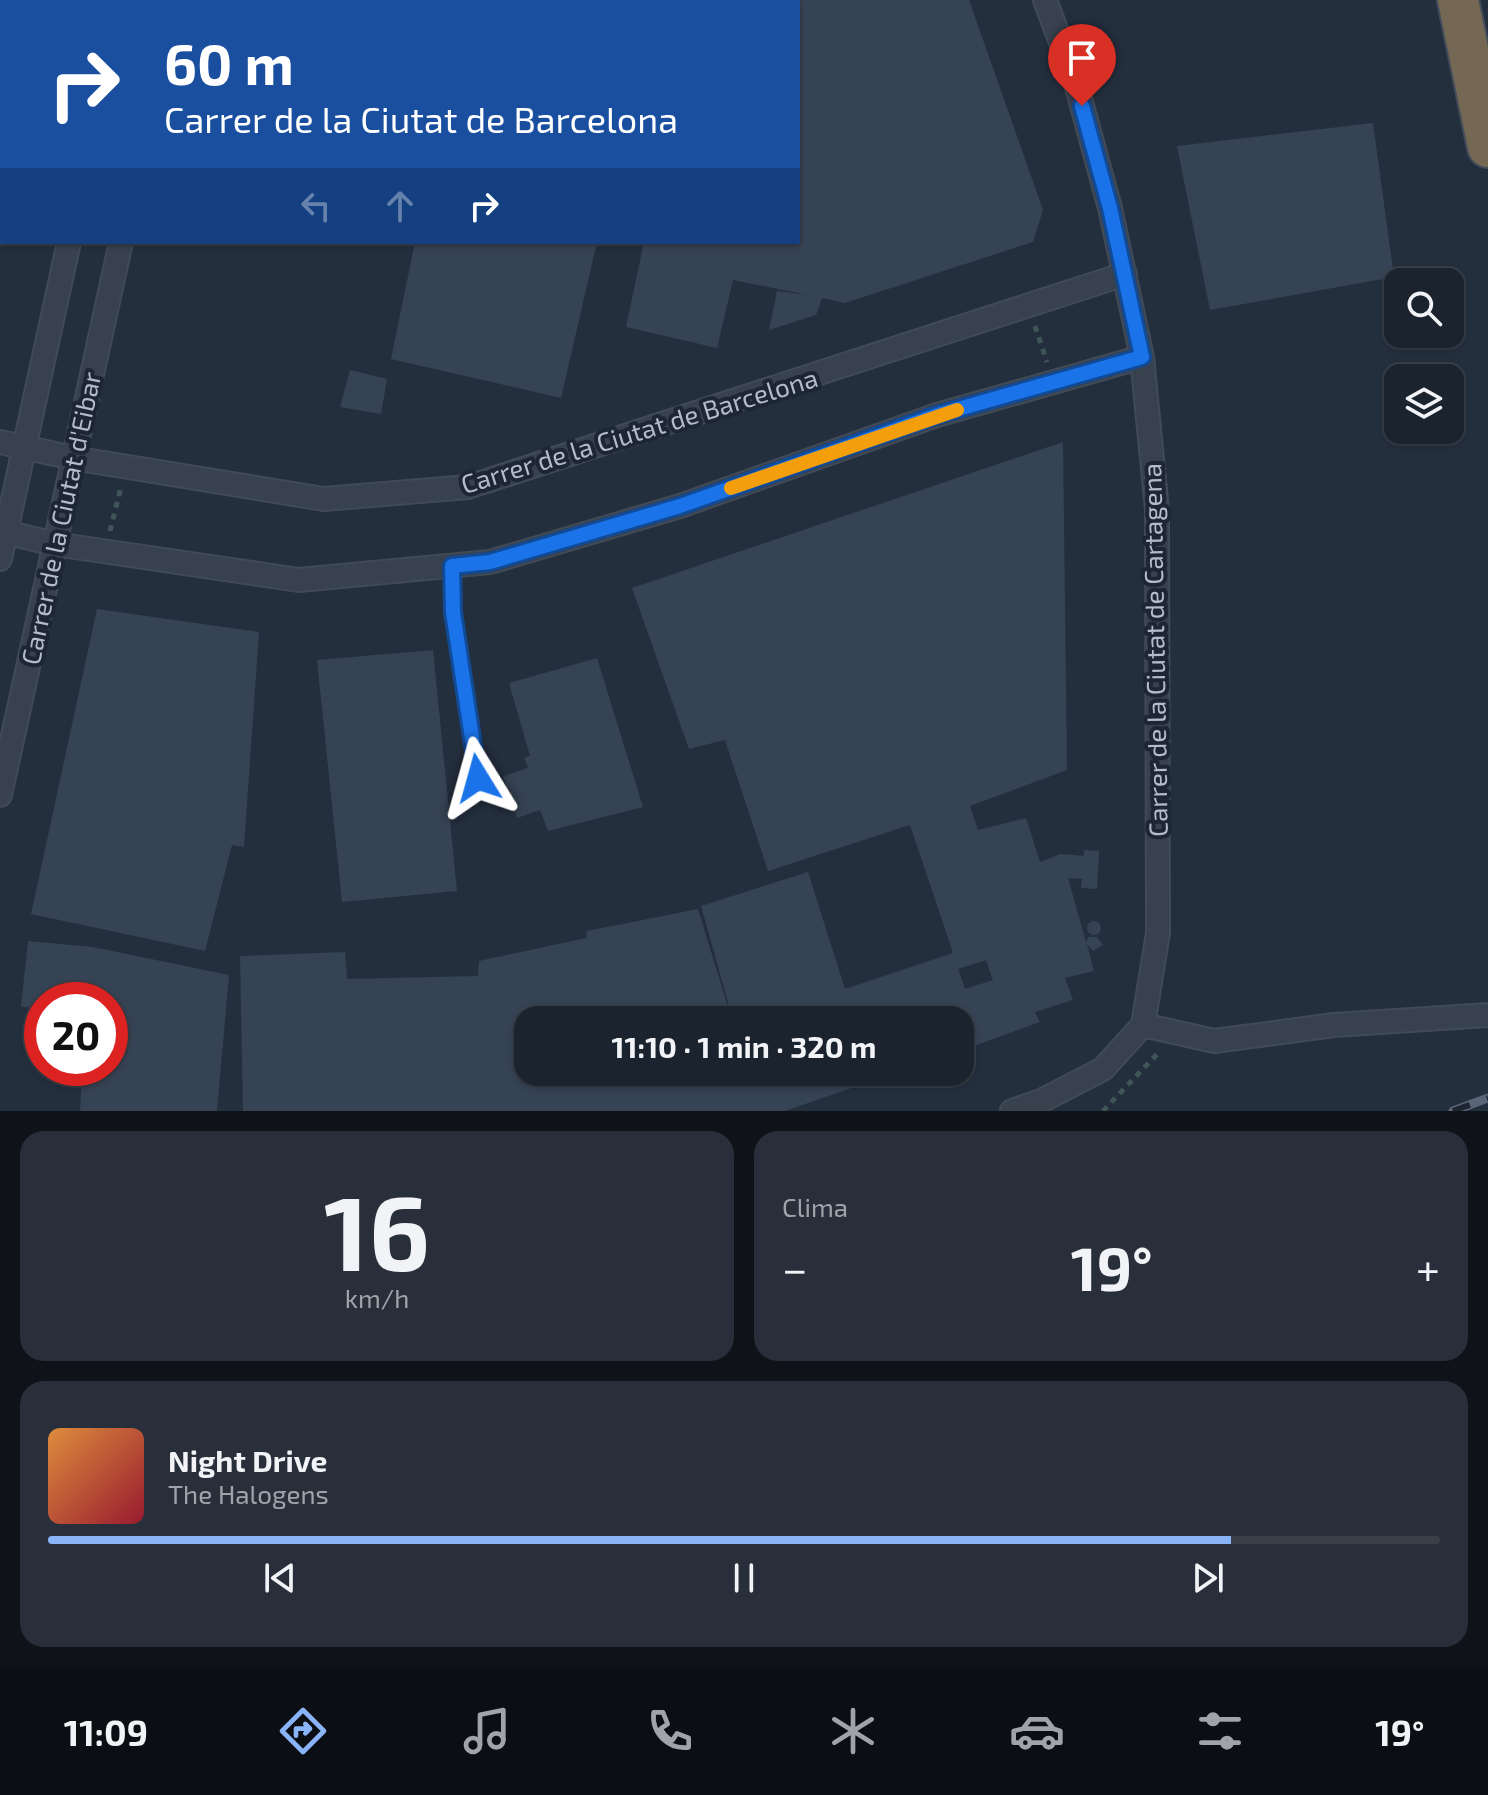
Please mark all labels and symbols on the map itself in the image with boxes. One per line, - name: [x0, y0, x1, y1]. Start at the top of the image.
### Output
- pin: [1048, 24, 1116, 106]
- street label: Carrer de la Ciutat de Barcelona: [457, 361, 821, 499]
- street label: Carrer de la Ciutat d'Eibar: [14, 369, 106, 667]
- street label: Carrer de la Ciutat de Cartagena: [1135, 463, 1173, 837]
- position arrow: [436, 736, 520, 820]
- speed limit sign: 20: [24, 982, 128, 1086]

